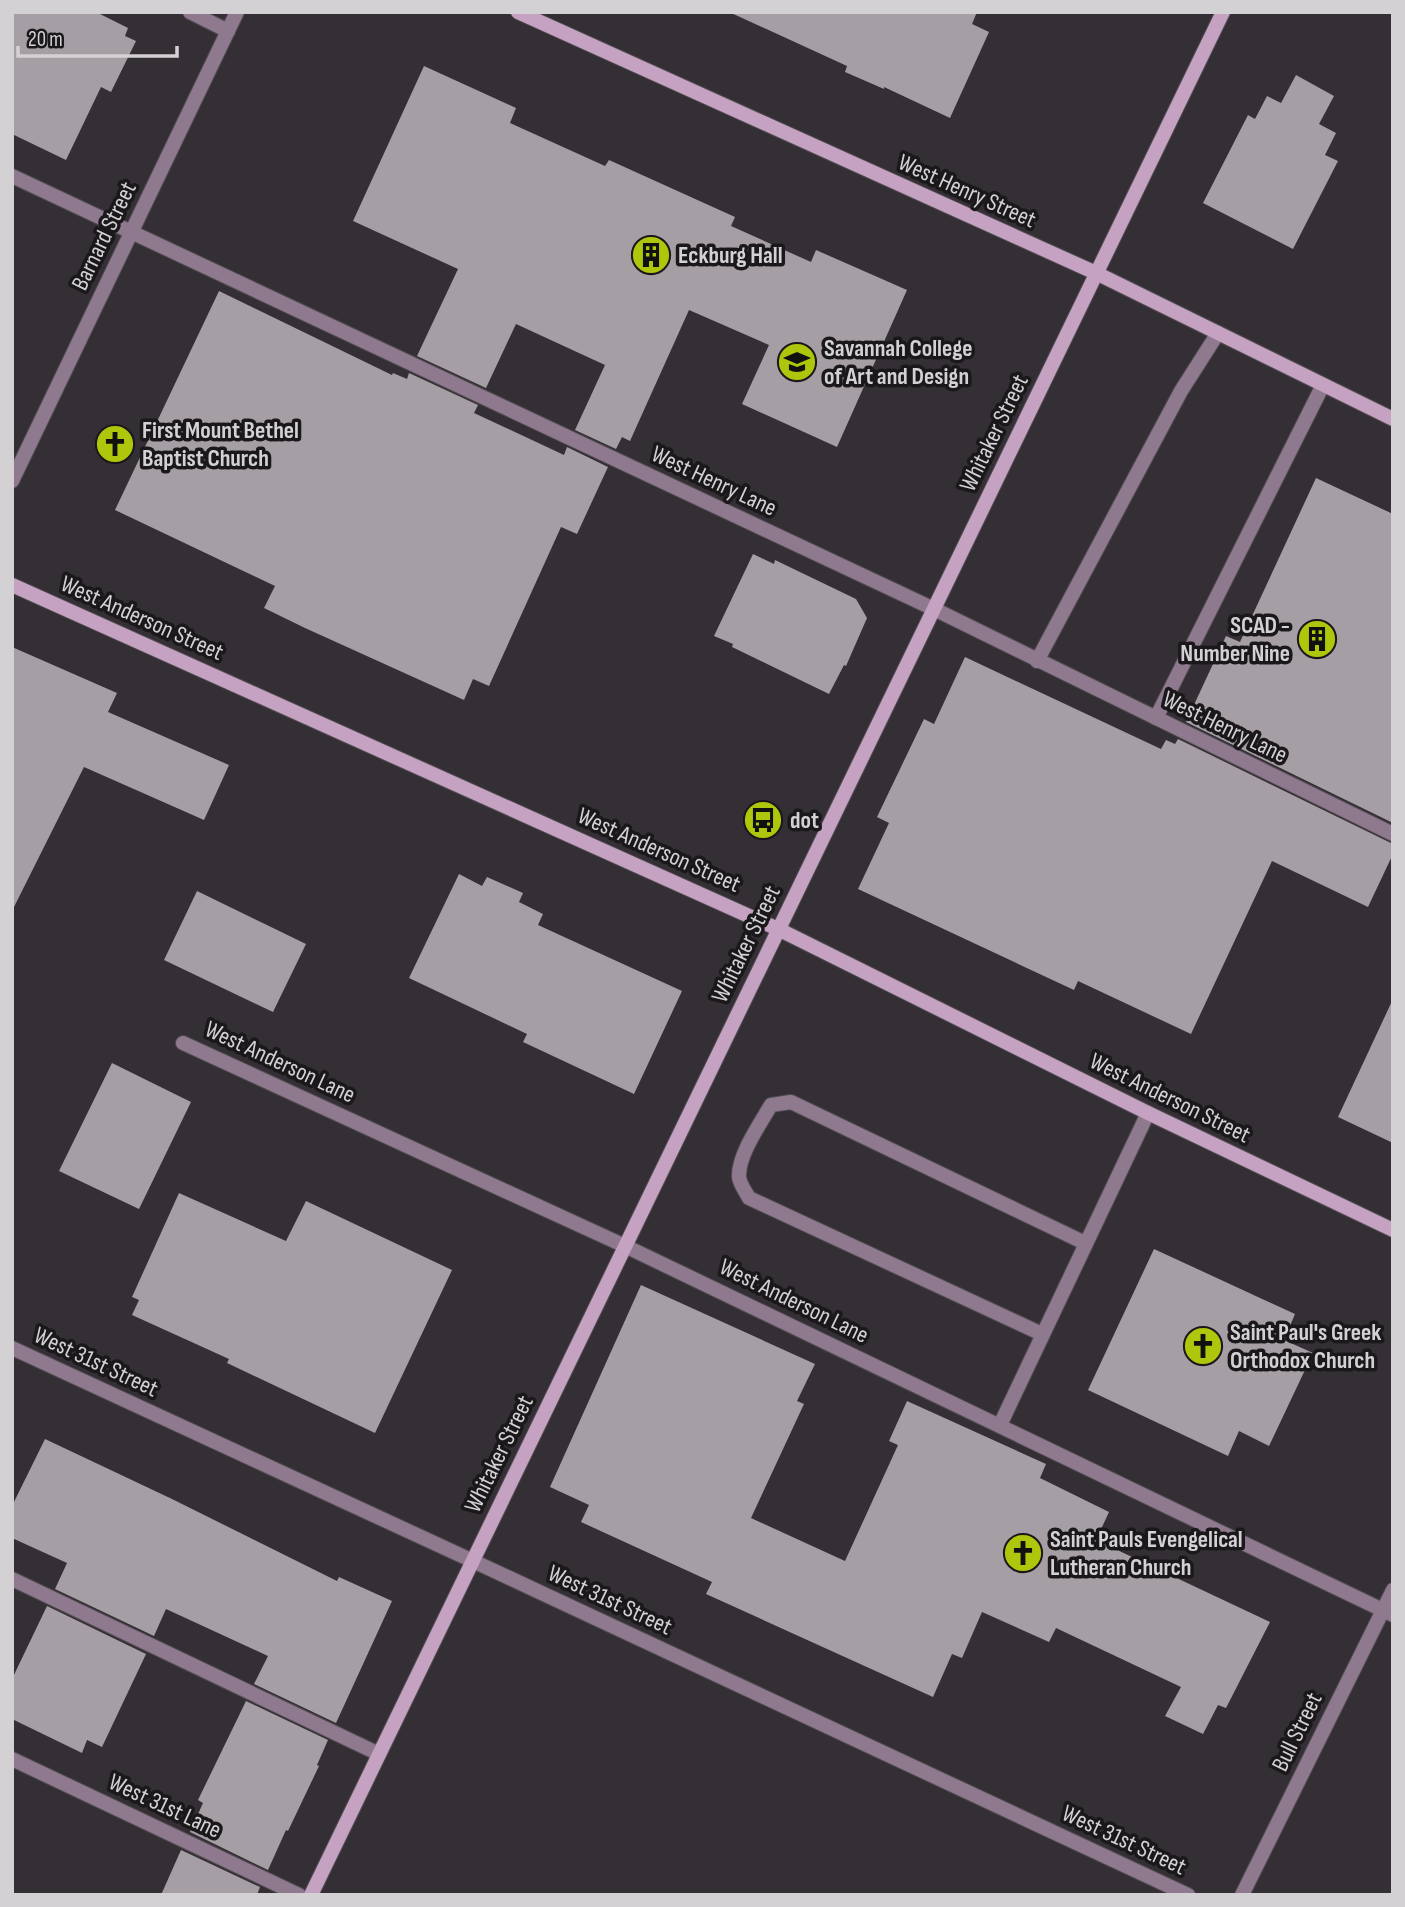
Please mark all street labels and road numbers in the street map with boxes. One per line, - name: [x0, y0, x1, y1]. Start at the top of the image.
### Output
- street label: West Henry Street: [894, 148, 1040, 234]
- street label: Barnard Street: [65, 177, 143, 295]
- street label: Whitaker Street: [953, 370, 1035, 496]
- street label: West Henry Lane: [647, 439, 781, 523]
- street label: West Anderson Street: [56, 569, 228, 667]
- street label: West Henry Lane: [1158, 684, 1292, 770]
- street label: West Anderson Street: [573, 801, 745, 899]
- street label: Whitaker Street: [705, 881, 787, 1007]
- street label: West Anderson Lane: [200, 1015, 360, 1109]
- street label: West Anderson Street: [1085, 1047, 1255, 1149]
- street label: West Anderson Lane: [715, 1252, 873, 1350]
- street label: West 31st Street: [29, 1321, 163, 1403]
- street label: Whitaker Street: [458, 1391, 540, 1517]
- street label: West 31st Street: [543, 1559, 677, 1641]
- street label: Bull Street: [1266, 1688, 1328, 1776]
- street label: West 31st Lane: [104, 1767, 226, 1845]
- street label: West 31st Street: [1057, 1799, 1191, 1881]

